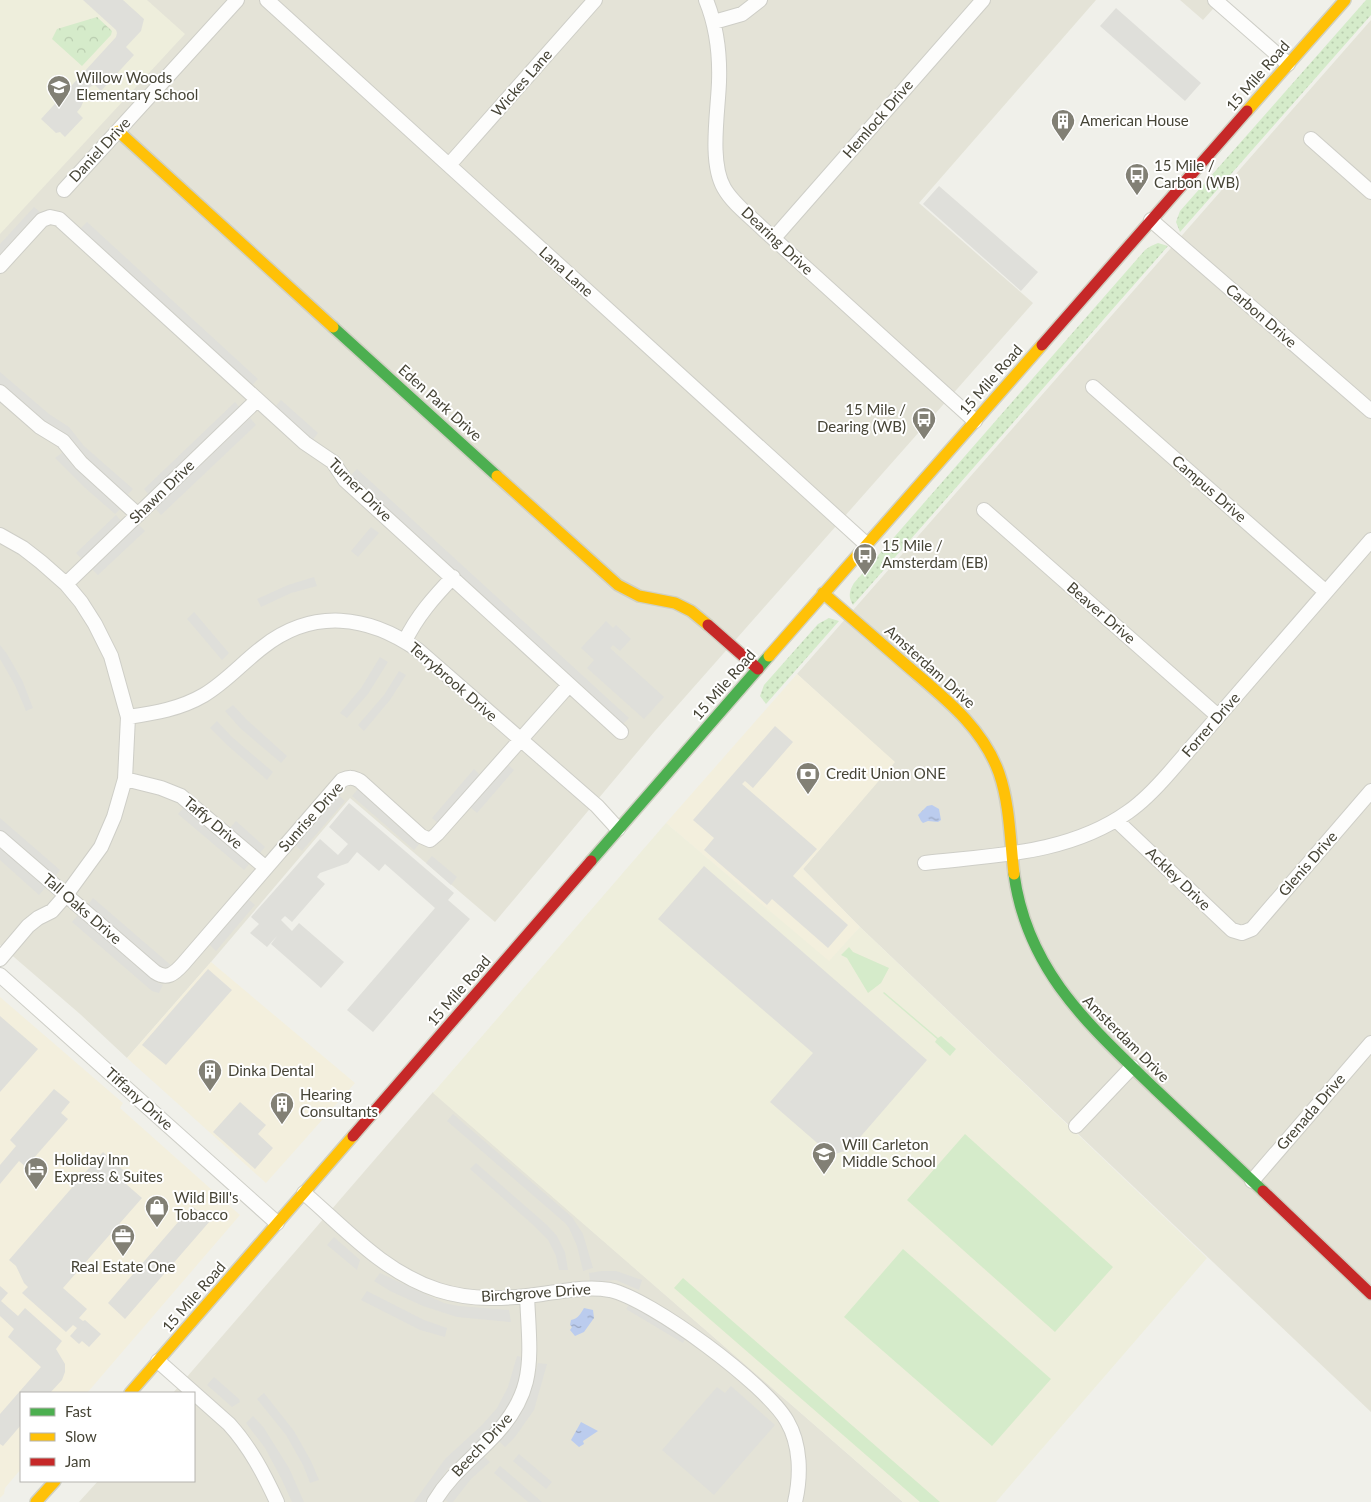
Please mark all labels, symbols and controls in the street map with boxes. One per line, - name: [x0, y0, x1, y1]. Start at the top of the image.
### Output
- street label: 15 Mile Road: [1222, 37, 1293, 114]
- street label: Wickes Lane: [487, 45, 555, 120]
- place label: Willow Woods Elementary School: [76, 68, 198, 103]
- school or university icon: Willow Woods Elementary School: [46, 74, 72, 108]
- street label: Hemlock Drive: [838, 75, 916, 161]
- building icon: American House: [1050, 108, 1076, 142]
- place label: American House: [1080, 111, 1189, 129]
- street label: Daniel Drive: [65, 113, 134, 185]
- place label: 15 Mile / Carbon (WB): [1154, 156, 1239, 191]
- bus stop icon: 15 Mile / Carbon (WB): [1124, 162, 1150, 196]
- street label: Dearing Drive: [738, 202, 817, 278]
- street label: Lana Lane: [536, 242, 597, 300]
- street label: Carbon Drive: [1223, 280, 1301, 351]
- street label: 15 Mile Road: [955, 341, 1026, 418]
- street label: Eden Park Drive: [395, 360, 486, 444]
- place label: 15 Mile / Dearing (WB): [817, 400, 906, 435]
- bus stop icon: 15 Mile / Dearing (WB): [911, 406, 937, 440]
- street label: Campus Drive: [1169, 451, 1251, 525]
- street label: Turner Drive: [325, 454, 396, 525]
- street label: Shawn Drive: [125, 456, 198, 527]
- place label: 15 Mile / Amsterdam (EB): [882, 536, 988, 571]
- bus stop icon: 15 Mile / Amsterdam (EB): [852, 542, 878, 576]
- street label: Beaver Drive: [1064, 578, 1140, 647]
- street label: Amsterdam Drive: [882, 621, 980, 712]
- street label: Terrybrook Drive: [406, 638, 502, 725]
- street label: 15 Mile Road: [688, 646, 759, 723]
- street label: Forrer Drive: [1177, 688, 1243, 760]
- bank icon: Credit Union ONE: [795, 761, 821, 795]
- place label: Credit Union ONE: [826, 764, 946, 782]
- street label: Sunrise Drive: [274, 778, 346, 855]
- street label: Taffy Drive: [180, 792, 247, 852]
- street label: Glenis Drive: [1274, 827, 1340, 900]
- street label: Ackley Drive: [1143, 843, 1215, 914]
- street label: Tall Oaks Drive: [40, 869, 126, 947]
- street label: 15 Mile Road: [423, 952, 494, 1029]
- street label: Amsterdam Drive: [1080, 991, 1174, 1085]
- building icon: Dinka Dental: [197, 1058, 223, 1092]
- place label: Dinka Dental: [228, 1061, 314, 1079]
- street label: Tiffany Drive: [102, 1063, 177, 1133]
- street label: Grenada Drive: [1272, 1069, 1348, 1153]
- place label: Hearing Consultants: [300, 1085, 378, 1120]
- building icon: Hearing Consultants: [269, 1091, 295, 1125]
- place label: Will Carleton Middle School: [842, 1135, 936, 1170]
- school or university icon: Will Carleton Middle School: [811, 1141, 837, 1175]
- place label: Holiday Inn Express & Suites: [54, 1150, 163, 1185]
- hotel icon: Holiday Inn Express & Suites: [23, 1156, 49, 1190]
- place label: Wild Bill's Tobacco: [174, 1188, 239, 1223]
- shop icon: Wild Bill's Tobacco: [144, 1194, 170, 1228]
- office icon: Real Estate One: [110, 1223, 136, 1257]
- place label: Real Estate One: [71, 1257, 175, 1275]
- street label: 15 Mile Road: [158, 1258, 229, 1335]
- street label: Birchgrove Drive: [480, 1279, 592, 1305]
- legend: [20, 1392, 195, 1482]
- text: Fast: [65, 1402, 92, 1420]
- street label: Beech Drive: [447, 1409, 515, 1480]
- text: Slow: [65, 1427, 97, 1445]
- text: Jam: [65, 1452, 91, 1470]

